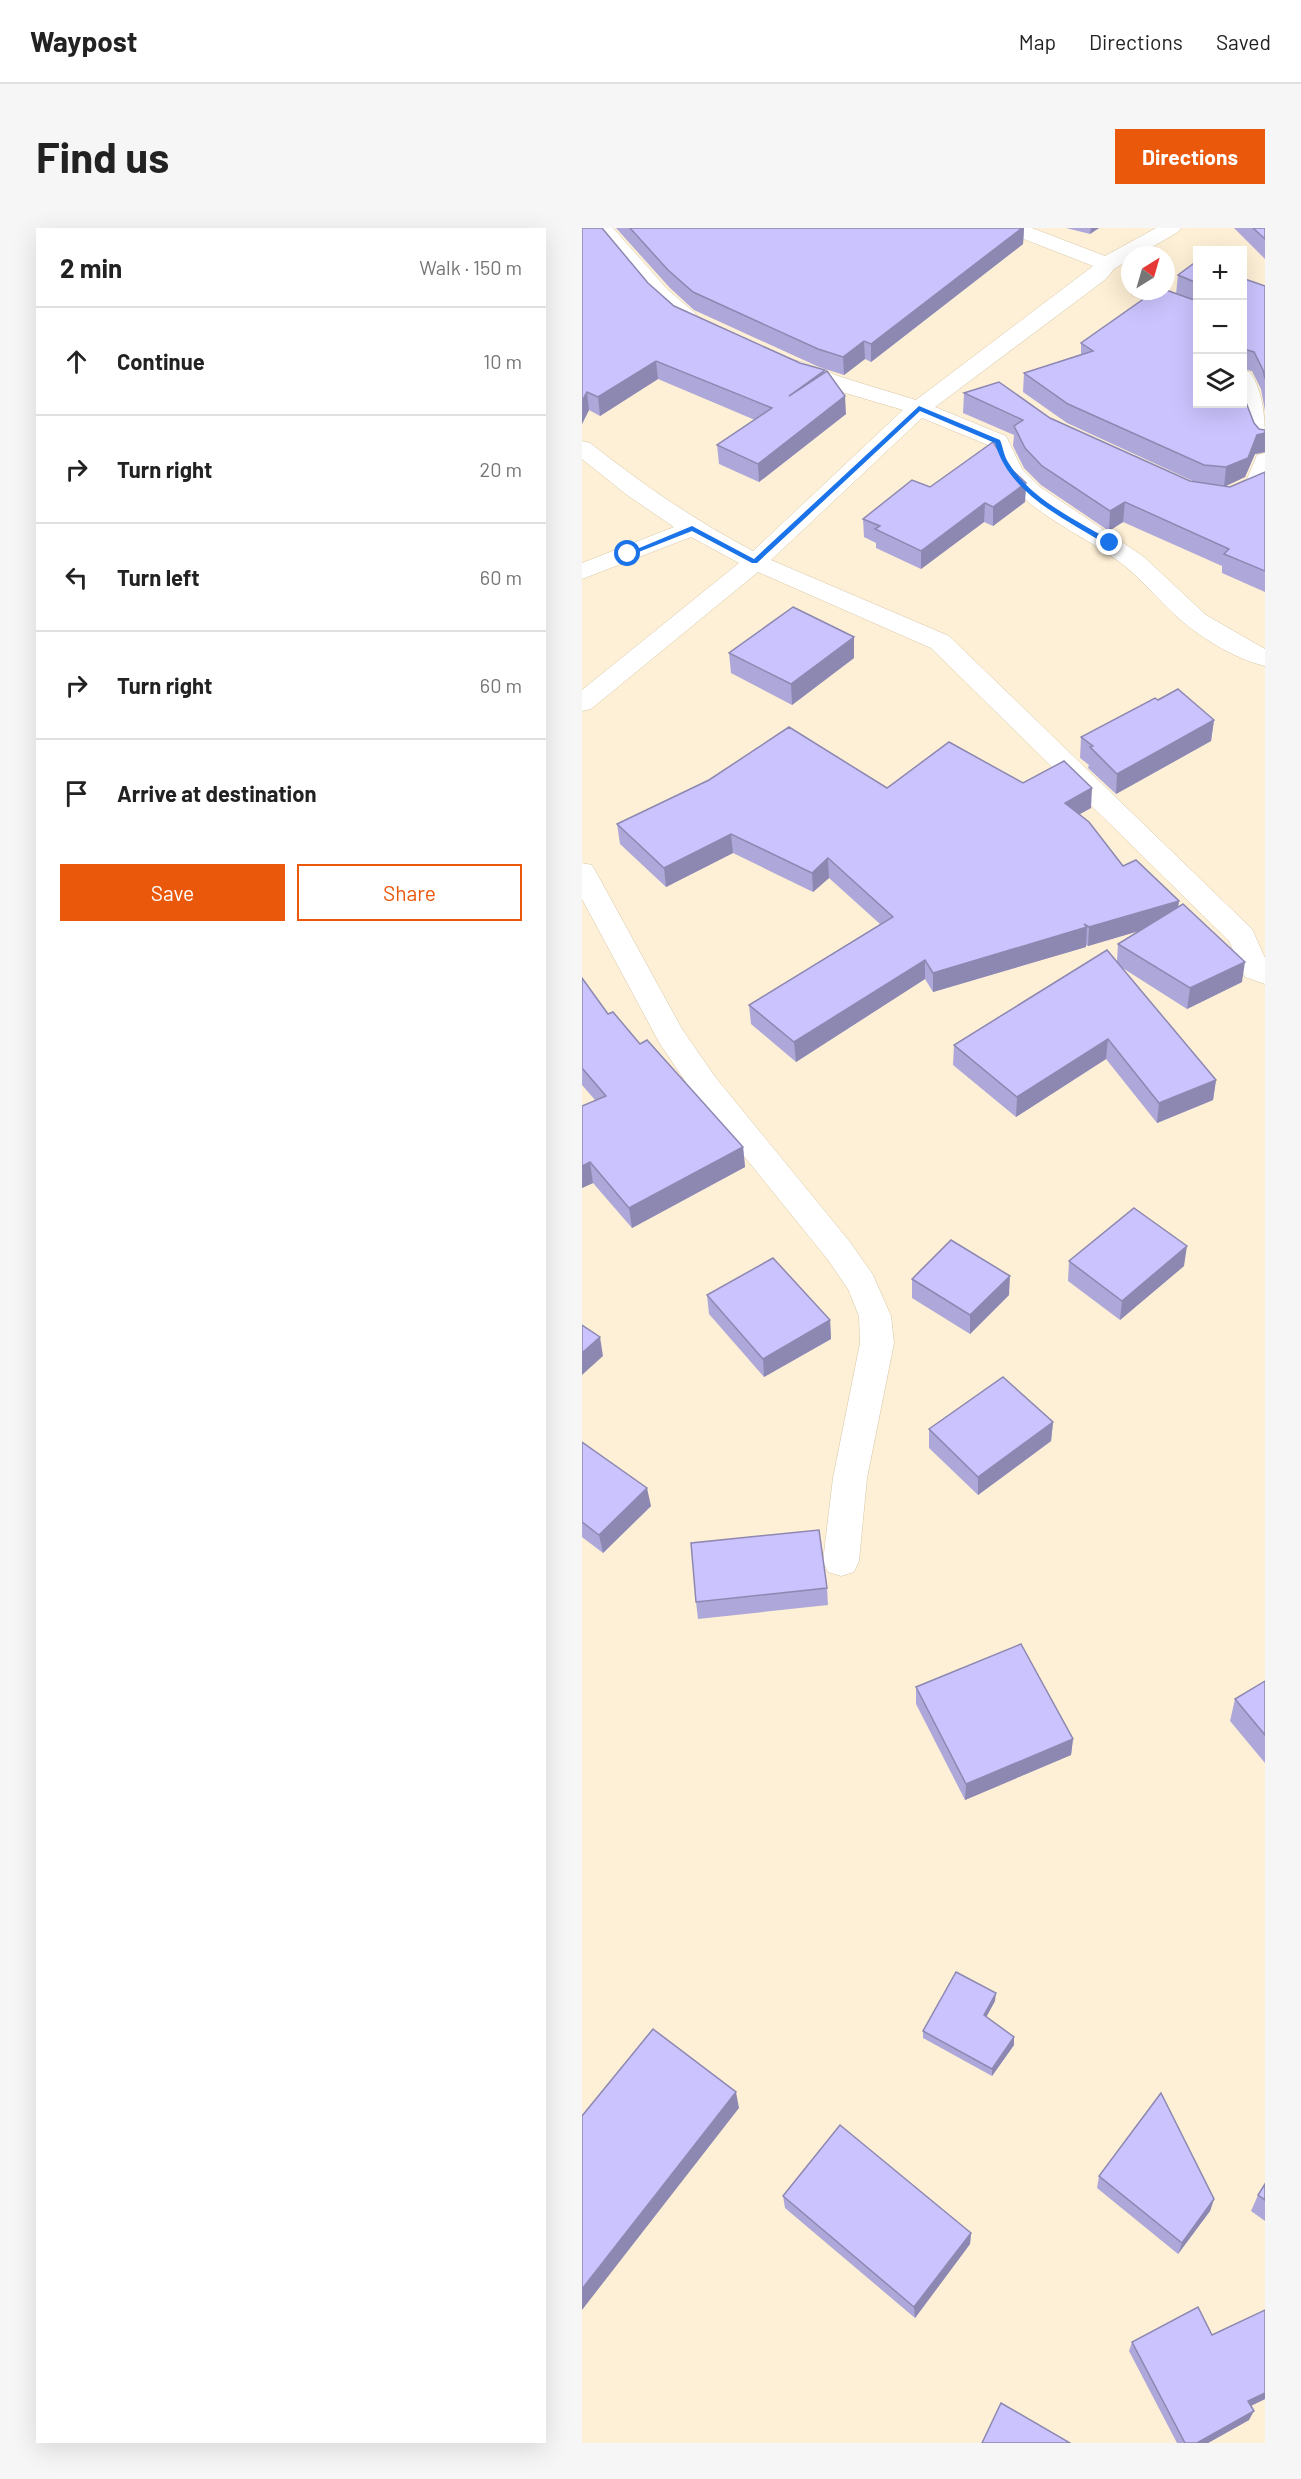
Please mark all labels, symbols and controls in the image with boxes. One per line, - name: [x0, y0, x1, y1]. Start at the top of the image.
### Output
- text: Waypost: [30, 24, 137, 58]
- text: Map: [1019, 29, 1056, 54]
- text: Directions: [1089, 29, 1183, 54]
- text: Saved: [1216, 29, 1271, 54]
- button: Directions: [1115, 129, 1265, 184]
- text: Find us: [36, 131, 169, 181]
- north arrow: [1121, 246, 1175, 300]
- map controls: [1193, 246, 1247, 408]
- button: +: [1193, 246, 1247, 300]
- text: 2 min: [60, 252, 122, 283]
- text: Walk · 150 m: [419, 255, 522, 279]
- button: −: [1193, 300, 1247, 354]
- icon: ahead: [60, 345, 93, 378]
- text: Continue: [117, 348, 205, 374]
- text: 10 m: [483, 349, 522, 373]
- button: layers: [1193, 354, 1247, 408]
- icon: right: [60, 453, 93, 486]
- text: Turn right: [117, 456, 212, 482]
- text: 20 m: [479, 457, 522, 481]
- route end: [1096, 529, 1122, 555]
- route start: [614, 540, 640, 566]
- icon: left: [60, 561, 93, 594]
- text: Turn left: [117, 564, 200, 590]
- text: 60 m: [480, 565, 522, 589]
- icon: right: [60, 669, 93, 702]
- text: Turn right: [117, 672, 212, 698]
- text: 60 m: [480, 673, 522, 697]
- icon: arrive: [60, 777, 93, 810]
- text: Arrive at destination: [117, 780, 316, 806]
- button: Save: [60, 864, 285, 921]
- button: Share: [297, 864, 522, 921]

